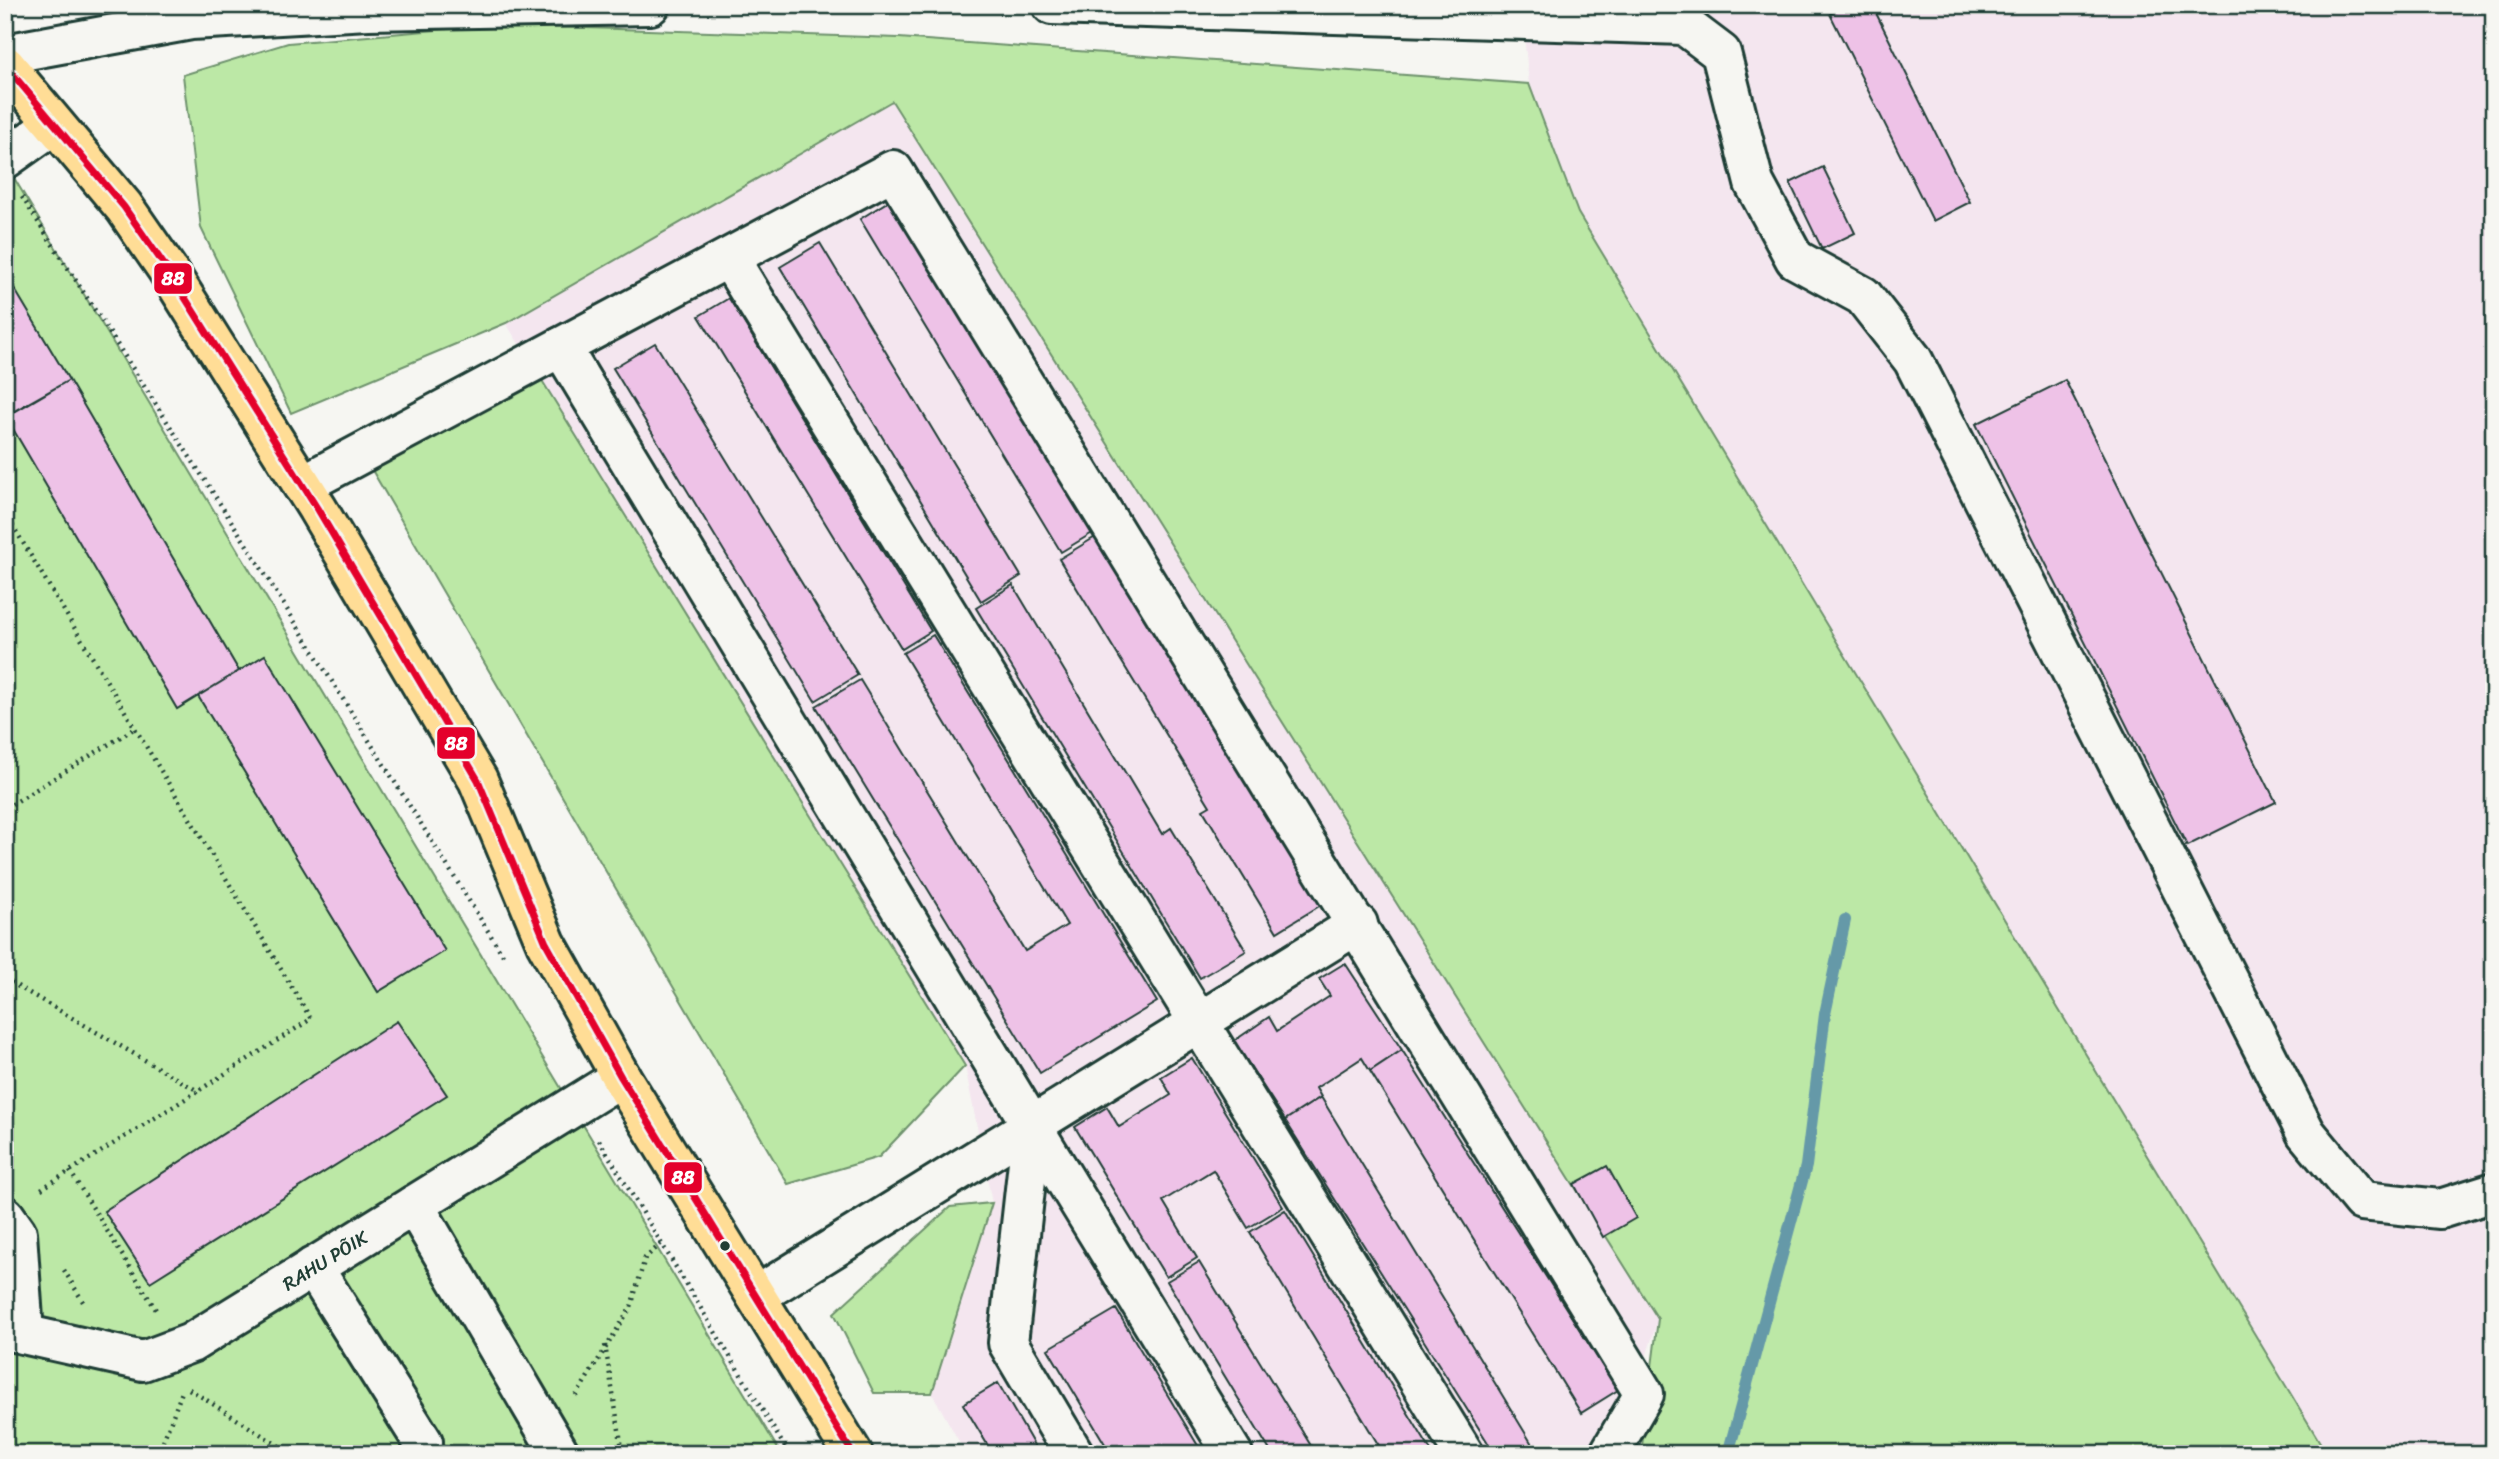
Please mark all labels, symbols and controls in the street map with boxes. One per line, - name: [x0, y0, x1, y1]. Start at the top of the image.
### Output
- line badge: 88: [153, 262, 193, 295]
- text: 88: [161, 262, 185, 295]
- line badge: 88: [436, 726, 476, 760]
- text: 88: [444, 727, 468, 760]
- line badge: 88: [663, 1161, 703, 1194]
- text: 88: [671, 1161, 695, 1194]
- street label: RAHU PÕIK: [275, 1220, 375, 1299]
- unlabelled marker: [718, 1239, 732, 1253]

